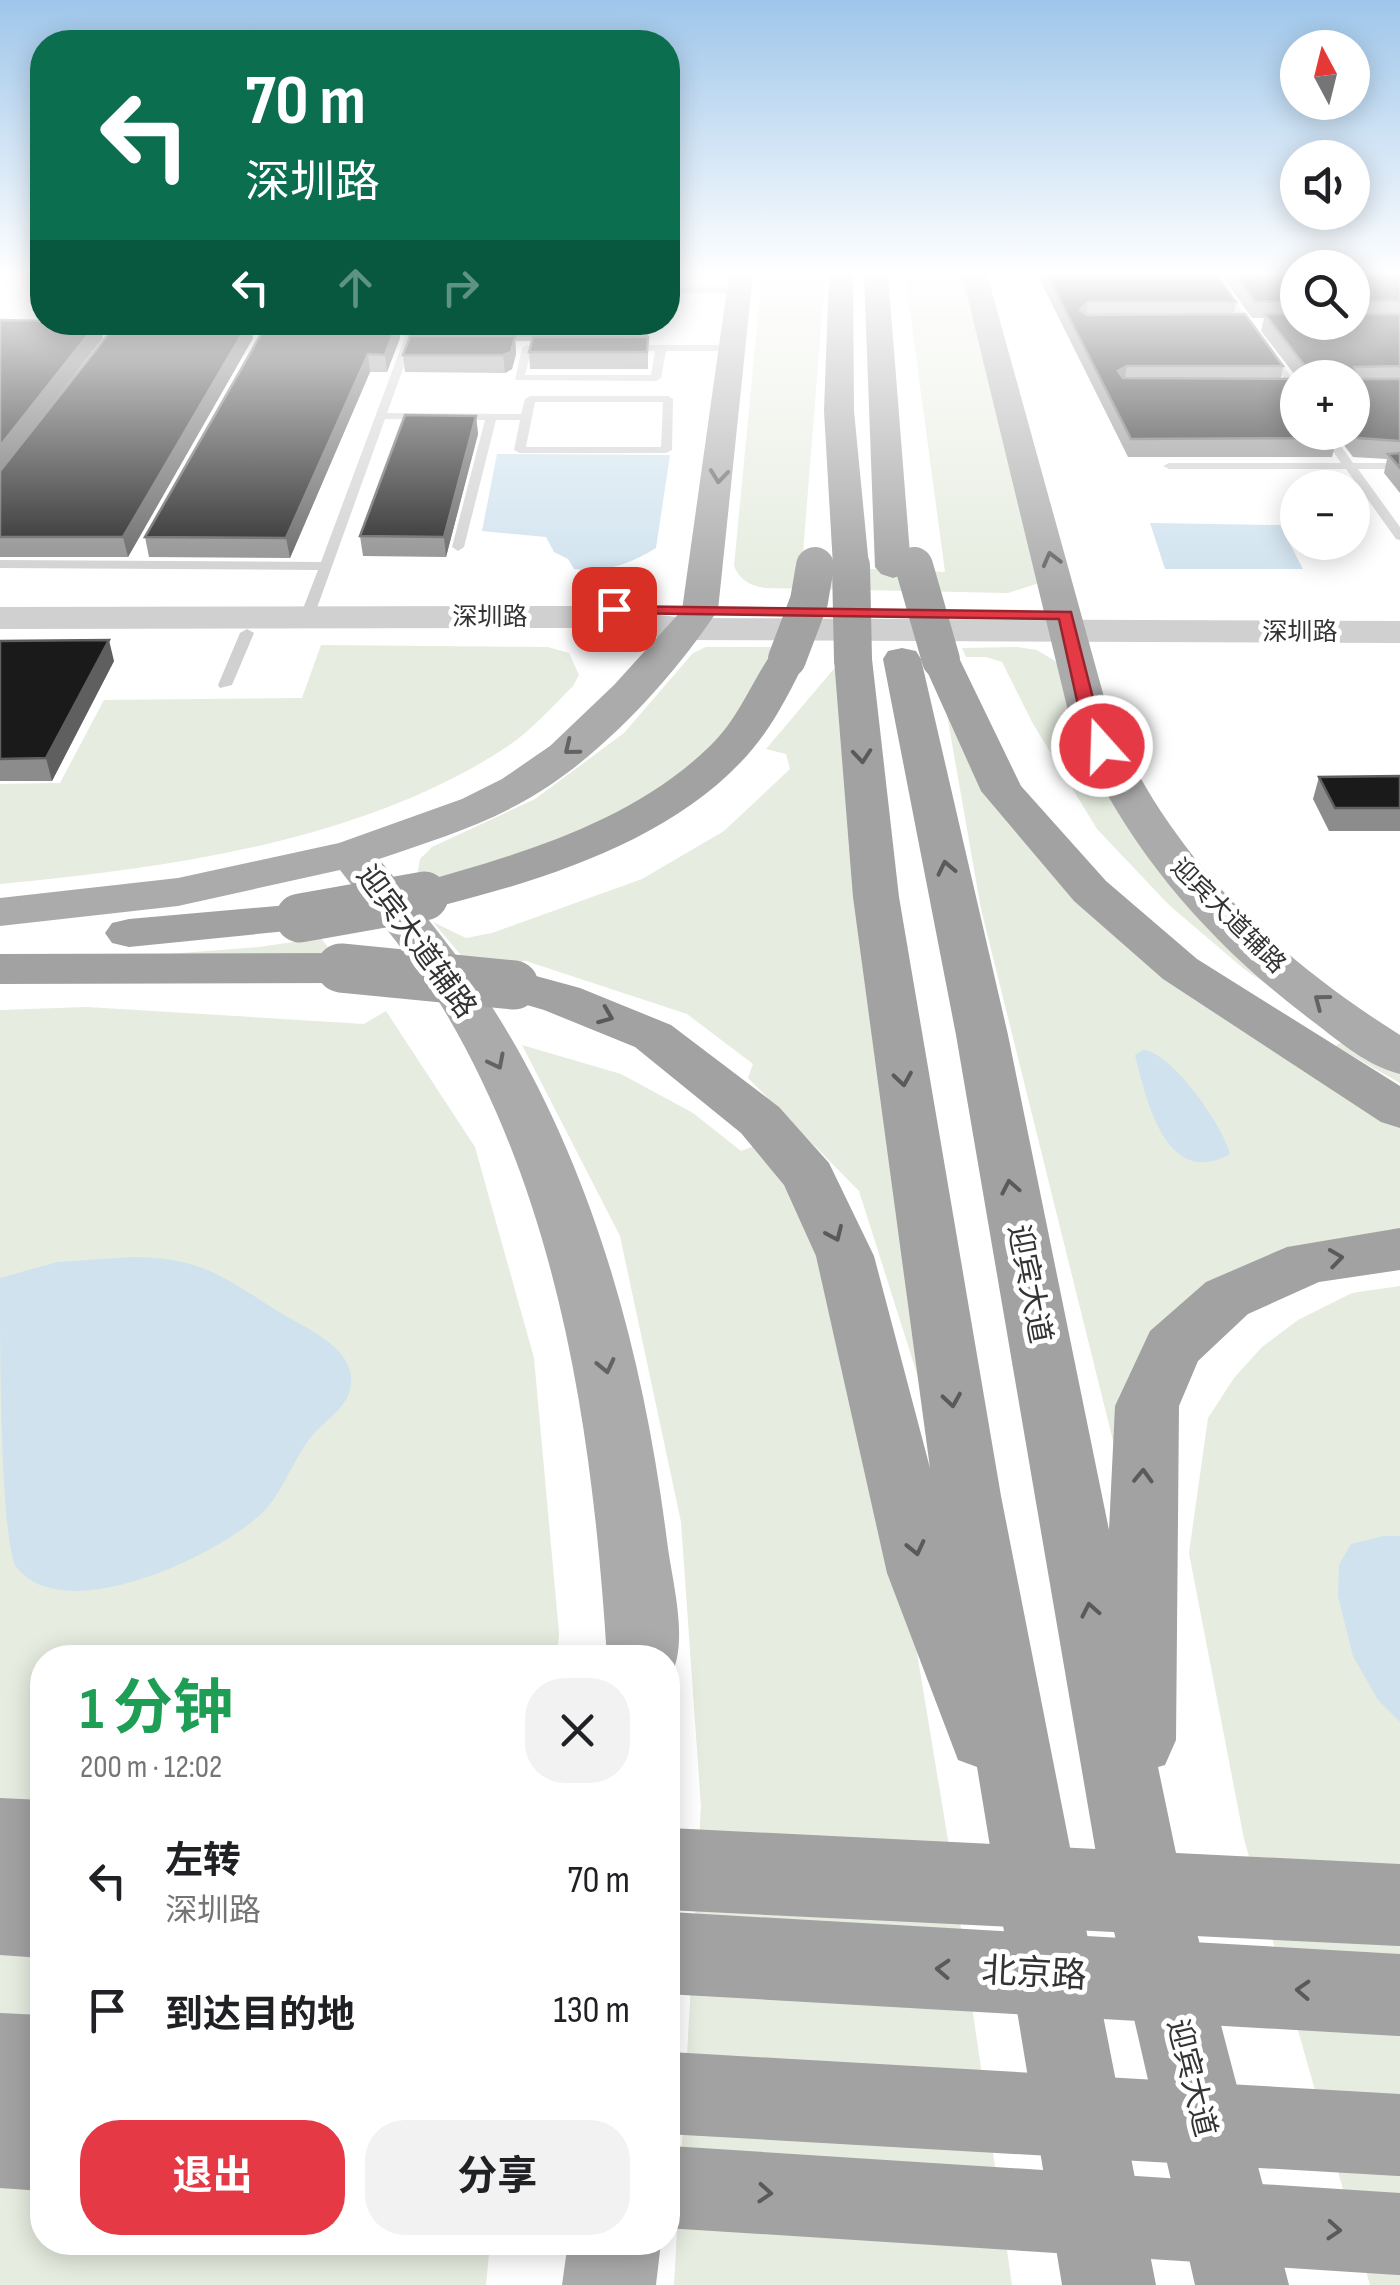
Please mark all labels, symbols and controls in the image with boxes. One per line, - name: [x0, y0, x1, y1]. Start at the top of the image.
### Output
- north arrow: [1280, 30, 1370, 120]
- map controls: [1280, 30, 1370, 560]
- text: 70 m: [245, 60, 366, 144]
- icon: left: [80, 70, 210, 200]
- button: sound: [1280, 140, 1370, 230]
- text: 深圳路: [245, 156, 380, 211]
- button: search: [1280, 250, 1370, 340]
- icon: left: [223, 260, 278, 315]
- icon: ahead: [328, 260, 383, 315]
- icon: right: [433, 260, 488, 315]
- button: +: [1280, 360, 1370, 450]
- one-way arrow: [709, 468, 730, 484]
- button: −: [1280, 470, 1370, 560]
- one-way arrow: [1041, 550, 1062, 568]
- pin: [572, 567, 657, 652]
- icon: arrive: [587, 582, 642, 637]
- street label: 深圳路: [452, 602, 528, 633]
- street label: 深圳路: [1262, 617, 1338, 648]
- position arrow: [1050, 694, 1154, 798]
- one-way arrow: [564, 736, 582, 754]
- one-way arrow: [851, 749, 873, 765]
- street label: 迎宾大道辅路: [1164, 852, 1292, 980]
- street label: 迎宾大道辅路: [349, 859, 483, 1025]
- one-way arrow: [937, 860, 958, 877]
- one-way arrow: [1314, 996, 1332, 1013]
- one-way arrow: [596, 1005, 614, 1025]
- one-way arrow: [485, 1051, 504, 1069]
- one-way arrow: [892, 1070, 913, 1087]
- one-way arrow: [1000, 1179, 1021, 1195]
- street label: 迎宾大道: [1000, 1222, 1058, 1346]
- one-way arrow: [823, 1224, 843, 1242]
- one-way arrow: [1328, 1248, 1345, 1269]
- one-way arrow: [594, 1357, 615, 1374]
- one-way arrow: [941, 1392, 962, 1408]
- one-way arrow: [1133, 1468, 1154, 1484]
- one-way arrow: [904, 1539, 925, 1556]
- one-way arrow: [1080, 1601, 1101, 1618]
- text: 1 分钟: [80, 1674, 233, 1746]
- button: close: [525, 1678, 630, 1783]
- text: 200 m · 12:02: [80, 1748, 222, 1787]
- text: 左转: [165, 1839, 241, 1884]
- icon: left: [80, 1853, 135, 1908]
- text: 70 m: [568, 1858, 630, 1903]
- text: 深圳路: [165, 1892, 261, 1931]
- street label: 北京路: [980, 1950, 1088, 1998]
- one-way arrow: [935, 1959, 951, 1980]
- one-way arrow: [1294, 1980, 1310, 2001]
- icon: arrive: [80, 1983, 135, 2038]
- text: 130 m: [553, 1988, 630, 2033]
- text: 到达目的地: [165, 1993, 355, 2038]
- street label: 迎宾大道: [1159, 2015, 1223, 2141]
- button: 退出: [80, 2120, 345, 2235]
- button: 分享: [365, 2120, 630, 2235]
- one-way arrow: [757, 2182, 773, 2203]
- one-way arrow: [1326, 2219, 1342, 2240]

